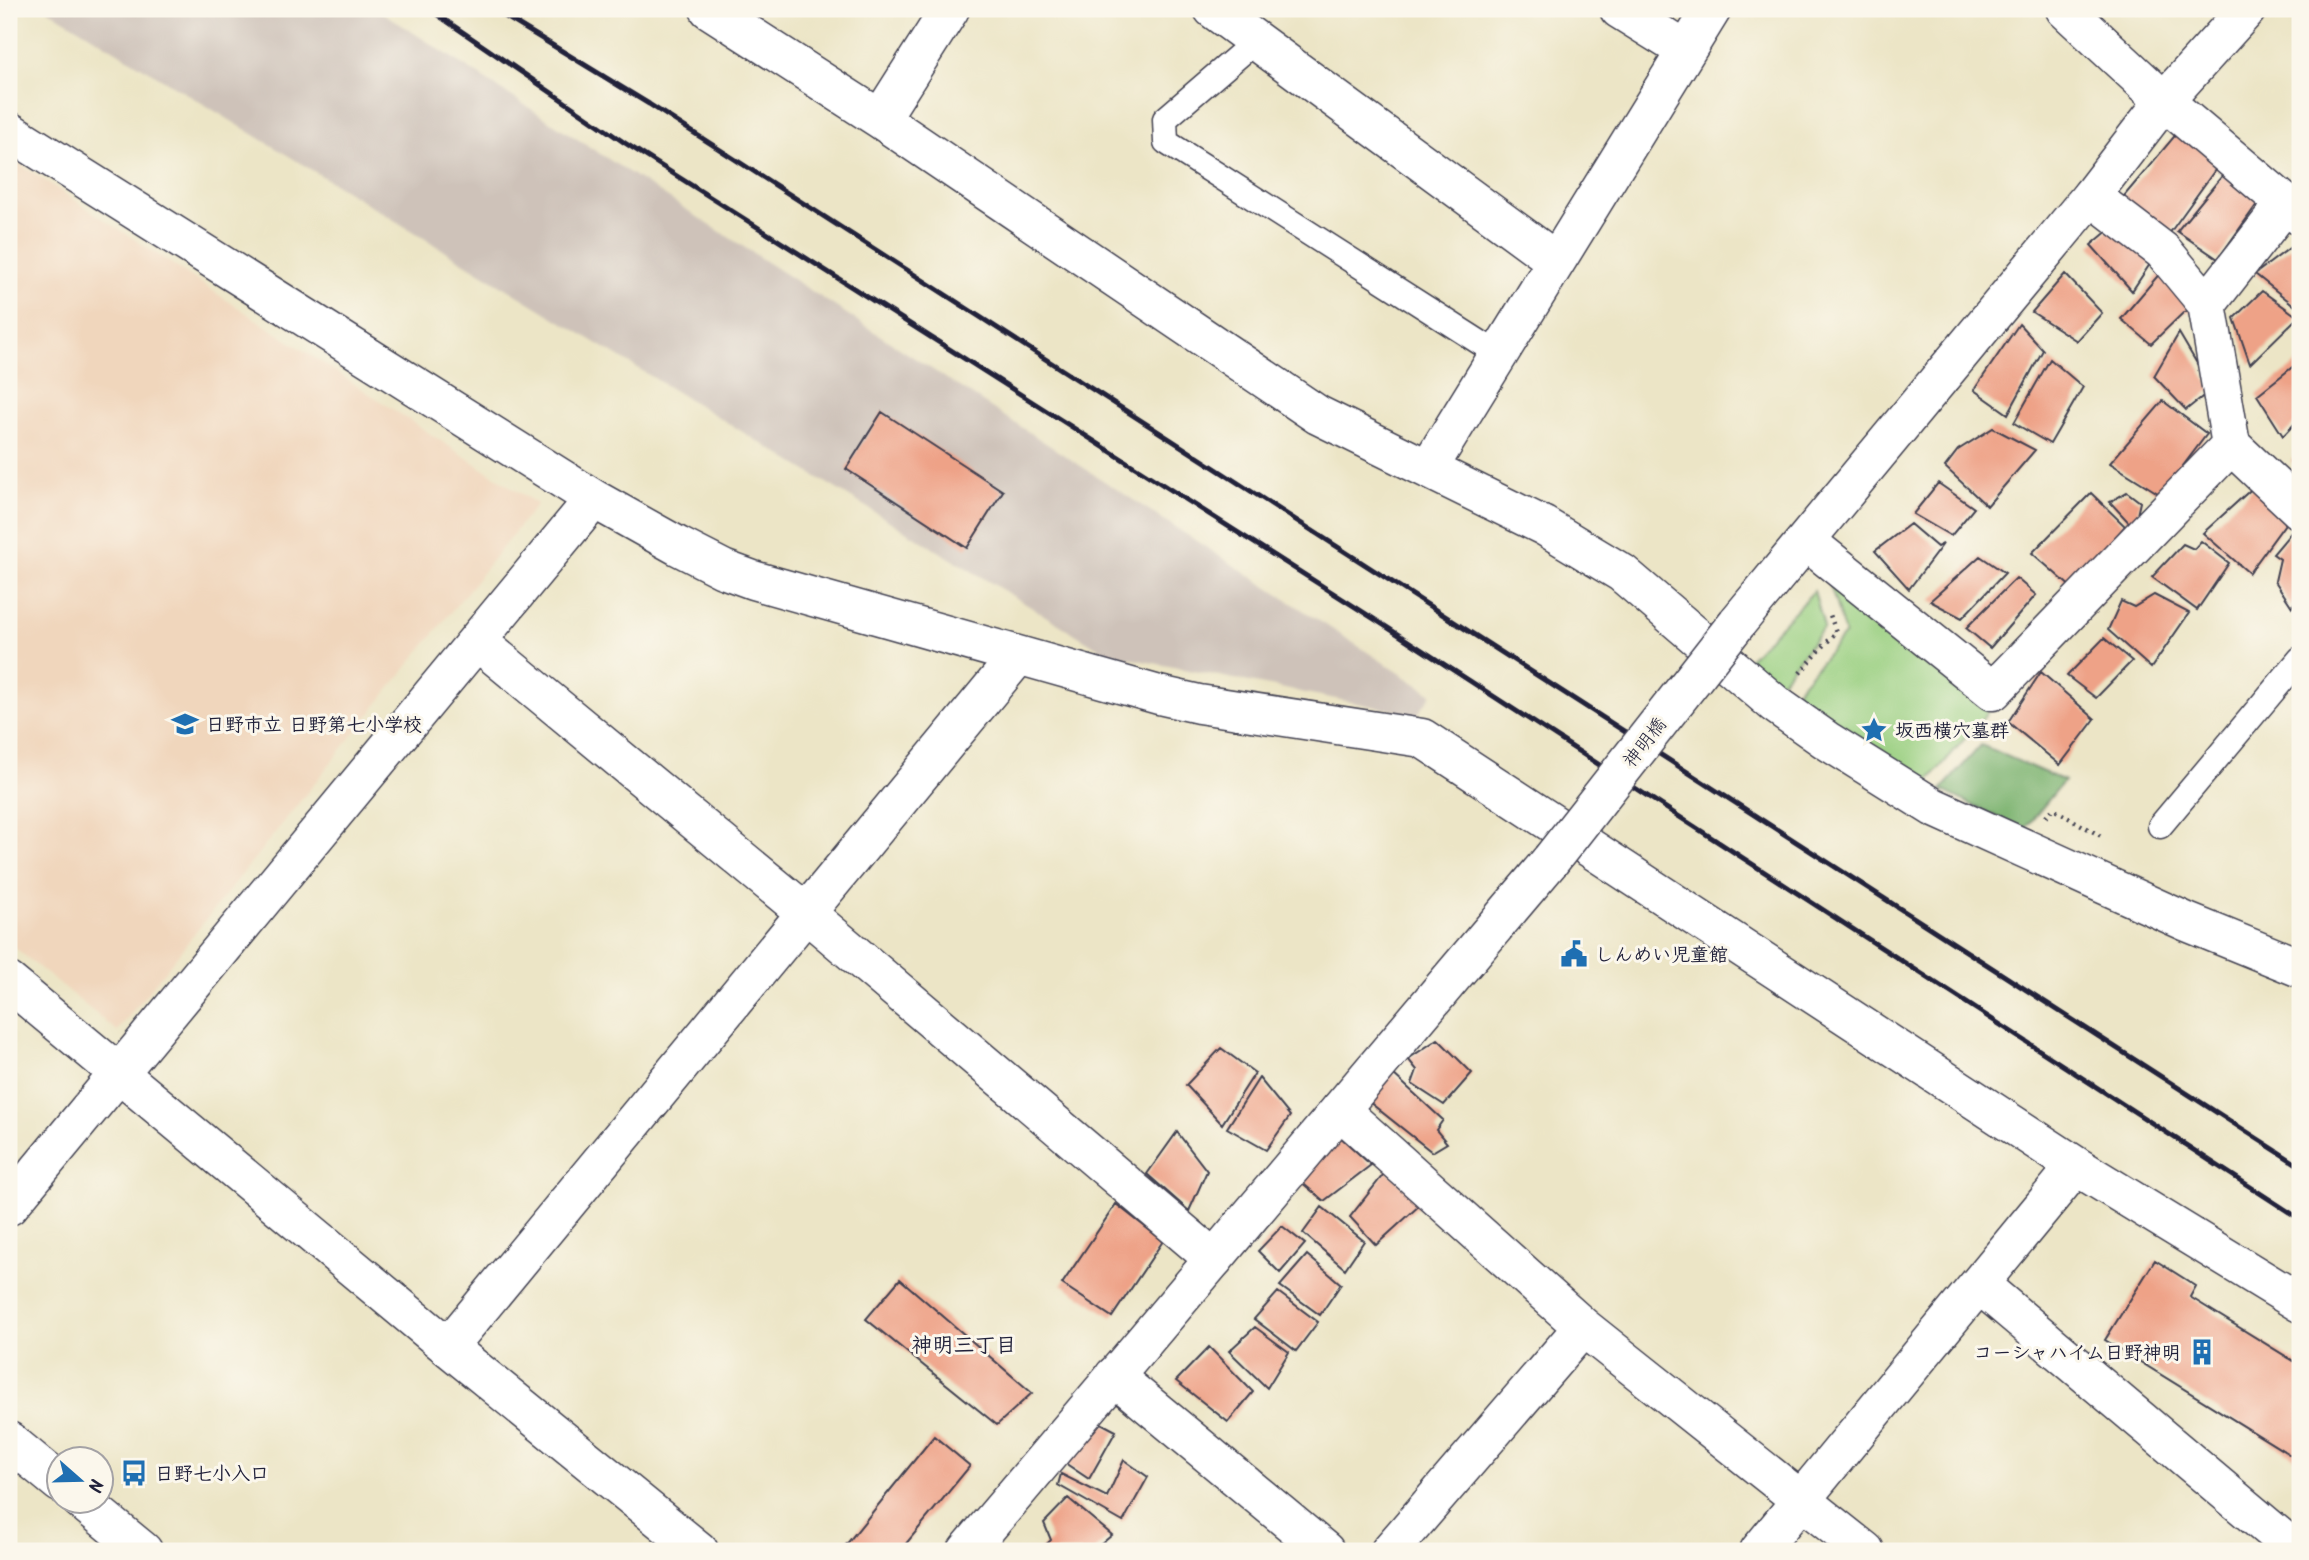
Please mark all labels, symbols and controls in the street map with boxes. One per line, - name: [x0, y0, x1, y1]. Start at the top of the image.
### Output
- school or university icon: 日野市立 日野第七小学校: [170, 709, 200, 739]
- place label: 日野市立 日野第七小学校: [206, 711, 422, 741]
- street label: 神明橋: [1616, 712, 1675, 775]
- place icon: 坂西横穴墓群: [1859, 715, 1889, 745]
- place label: 坂西横穴墓群: [1895, 717, 2009, 747]
- public building icon: しんめい児童館: [1559, 939, 1589, 969]
- place label: しんめい児童館: [1595, 941, 1728, 971]
- district label: 神明三丁目: [912, 1330, 1017, 1363]
- building icon: コーシャハイム日野神明: [2187, 1337, 2217, 1367]
- place label: コーシャハイム日野神明: [1973, 1339, 2181, 1369]
- north arrow: [46, 1444, 116, 1514]
- bus stop icon: 日野七小入口: [119, 1458, 149, 1488]
- place label: 日野七小入口: [155, 1460, 269, 1490]
- text: N: [78, 1474, 110, 1496]

